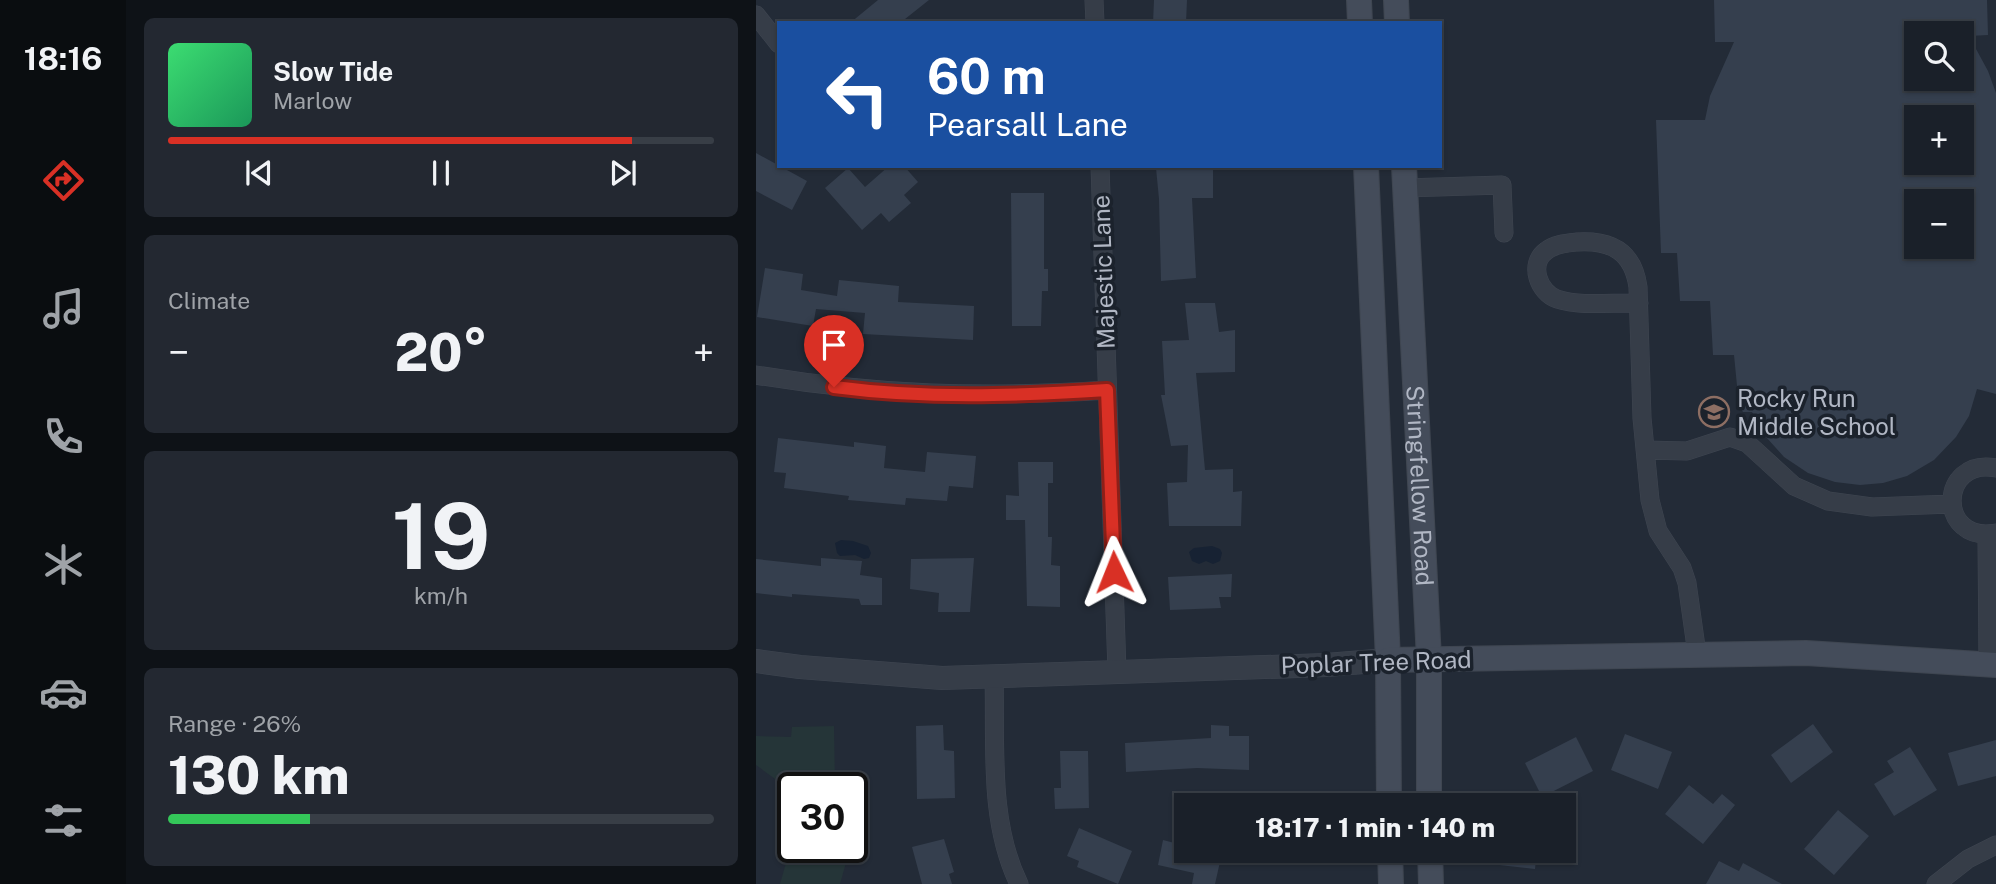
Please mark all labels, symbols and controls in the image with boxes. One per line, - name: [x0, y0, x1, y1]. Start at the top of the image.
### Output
- map controls: [1904, 21, 1974, 259]
- button: search: [1904, 21, 1974, 91]
- text: 18:16: [24, 40, 102, 77]
- text: 60 m: [927, 47, 1046, 105]
- icon: left: [812, 49, 903, 140]
- text: Slow Tide: [273, 56, 393, 87]
- text: Marlow: [273, 87, 352, 114]
- button: +: [1904, 105, 1974, 175]
- text: Pearsall Lane: [927, 106, 1128, 143]
- icon: previous: [240, 154, 278, 192]
- icon: pause: [422, 154, 460, 192]
- icon: next: [604, 154, 642, 192]
- icon: directions: [39, 156, 88, 205]
- button: −: [1904, 189, 1974, 259]
- street label: Majestic Lane: [1086, 194, 1120, 350]
- icon: music: [39, 284, 88, 333]
- text: Climate: [168, 287, 250, 314]
- pin: [804, 315, 864, 387]
- text: 20°: [394, 322, 488, 383]
- icon: arrive: [815, 326, 853, 364]
- text: −: [168, 330, 189, 375]
- text: +: [693, 330, 714, 375]
- place label: Rocky Run Middle School: [1737, 384, 1896, 440]
- street label: Stringfellow Road: [1401, 385, 1439, 587]
- school or university icon: Rocky Run Middle School: [1697, 395, 1731, 429]
- icon: phone: [39, 412, 88, 461]
- text: 19: [392, 483, 490, 589]
- position arrow: [1077, 535, 1151, 609]
- icon: climate: [39, 540, 88, 589]
- text: km/h: [414, 582, 468, 609]
- street label: Poplar Tree Road: [1280, 645, 1472, 679]
- icon: car: [39, 668, 88, 717]
- text: Range · 26%: [168, 710, 301, 737]
- text: 130 km: [168, 745, 350, 806]
- speed limit sign: 30: [777, 772, 868, 863]
- icon: filters: [39, 796, 88, 845]
- text: 18:17 · 1 min · 140 m: [1255, 812, 1495, 843]

